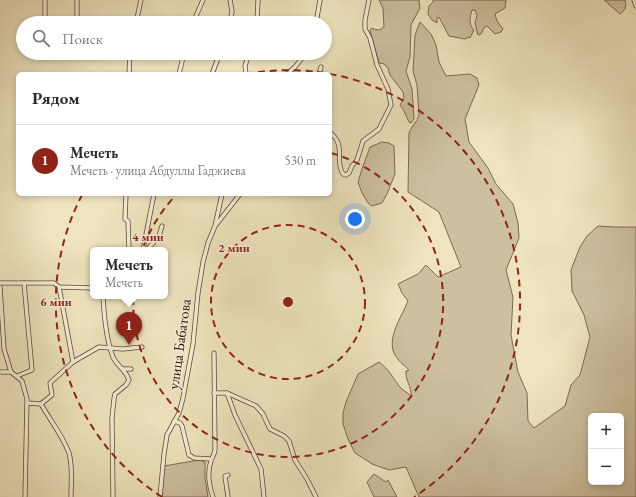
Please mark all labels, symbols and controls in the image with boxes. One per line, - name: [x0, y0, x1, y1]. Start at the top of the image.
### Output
- search box: [16, 16, 332, 60]
- icon: search: [30, 27, 52, 49]
- text: Поиск: [62, 29, 103, 48]
- text: Рядом: [32, 87, 80, 109]
- text: Мечеть: [70, 143, 118, 162]
- text: 1: [42, 152, 48, 169]
- text: 530 m: [285, 152, 316, 169]
- text: Мечеть · улица Абдуллы Гаджиева: [70, 162, 246, 179]
- your location: [345, 209, 365, 229]
- text: 4 мин: [132, 229, 164, 245]
- text: 2 мин: [218, 240, 250, 256]
- popup: [90, 247, 168, 299]
- text: Мечеть: [105, 255, 153, 274]
- text: Мечеть: [105, 274, 143, 291]
- text: 6 мин: [40, 294, 72, 310]
- centre of rings: [281, 295, 295, 309]
- street label: улица Бабатова: [163, 297, 195, 391]
- pin: 1: [116, 312, 142, 345]
- map controls: [588, 413, 624, 485]
- button: +: [588, 413, 624, 449]
- button: −: [588, 449, 624, 485]

